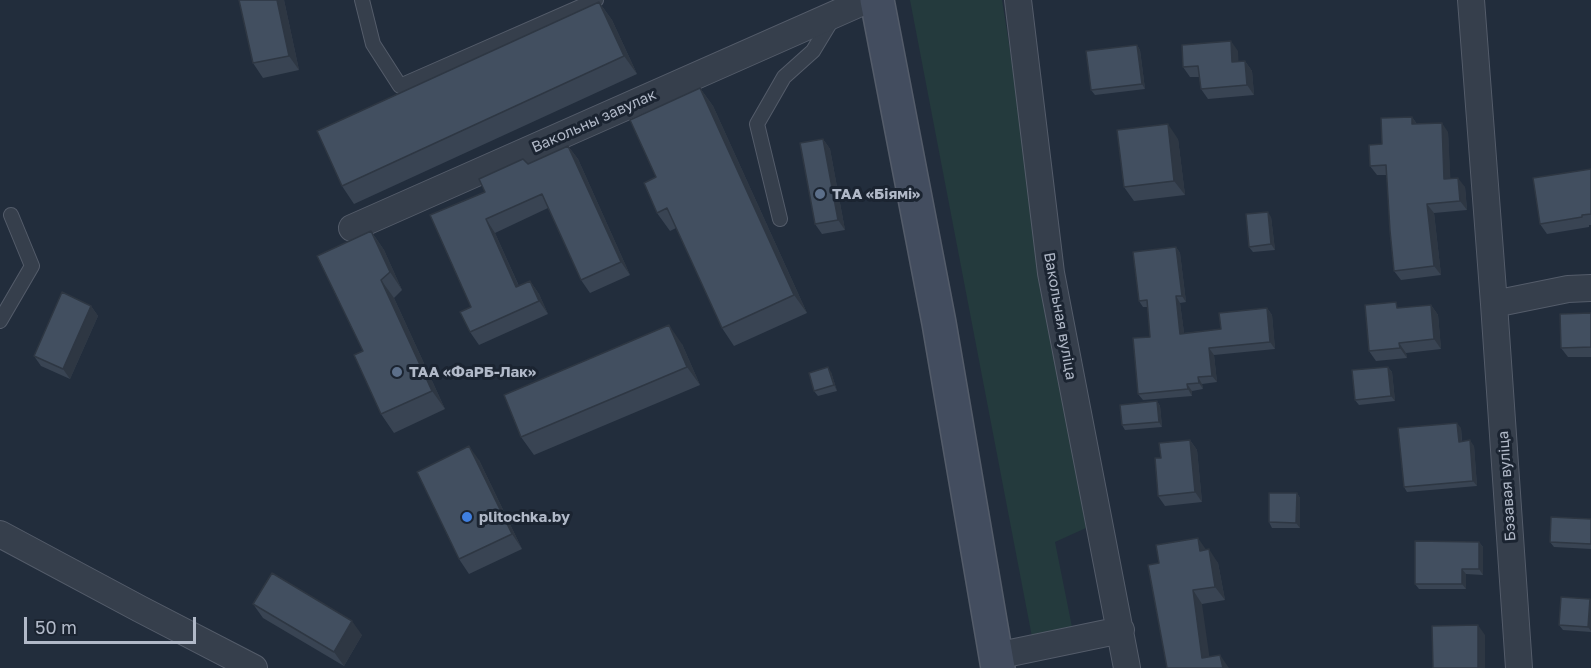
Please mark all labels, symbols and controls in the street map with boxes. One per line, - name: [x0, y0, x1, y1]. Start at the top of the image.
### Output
- street label: Вакольны завулак: [529, 85, 659, 157]
- place label: ТАА «Біямі»: [832, 185, 920, 203]
- marker: ТАА «Біямі»: [813, 187, 827, 201]
- street label: Вакольная вуліца: [1040, 251, 1080, 381]
- place label: ТАА «ФаРБ-Лак»: [409, 363, 536, 381]
- marker: ТАА «ФаРБ-Лак»: [390, 365, 404, 379]
- street label: Бэзавая вуліца: [1494, 430, 1520, 542]
- place label: plitochka.by: [479, 508, 570, 526]
- marker: plitochka.by: [460, 510, 474, 524]
- scale bar: [27, 605, 200, 643]
- text: 50 m: [35, 616, 77, 638]

